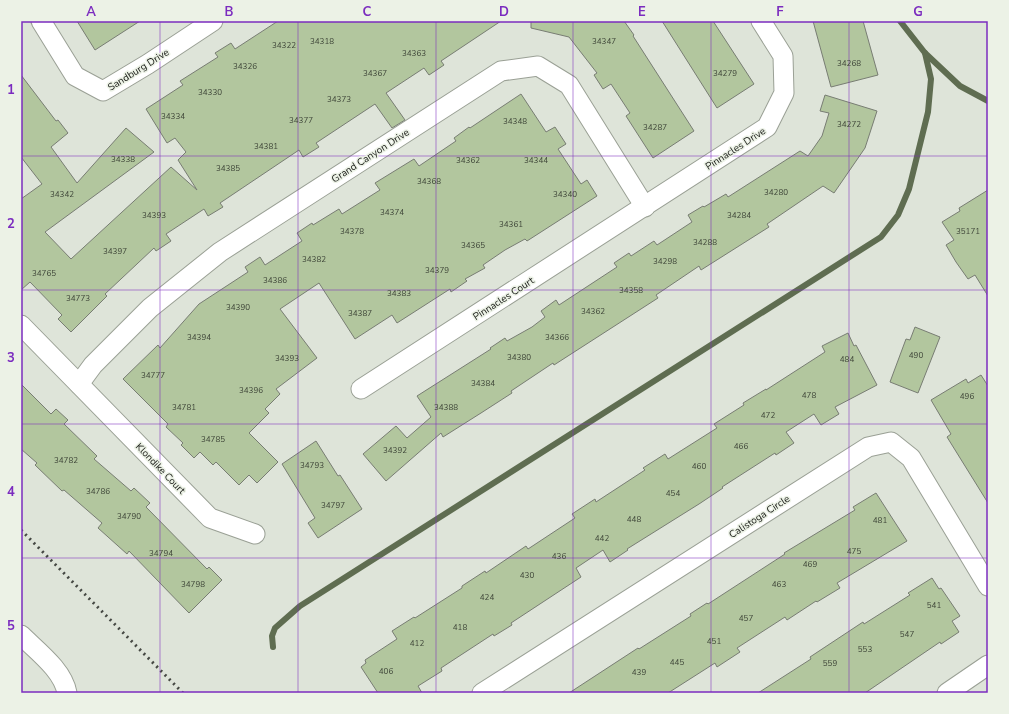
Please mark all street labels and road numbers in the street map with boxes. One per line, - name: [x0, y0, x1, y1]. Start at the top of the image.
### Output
- street label: Sandburg Drive: [105, 45, 172, 94]
- street label: Pinnacles Drive: [703, 124, 768, 174]
- street label: Grand Canyon Drive: [329, 125, 412, 186]
- street label: Pinnacles Court: [470, 274, 537, 324]
- street label: Klondike Court: [132, 440, 189, 498]
- street label: Calistoga Circle: [726, 492, 793, 542]

